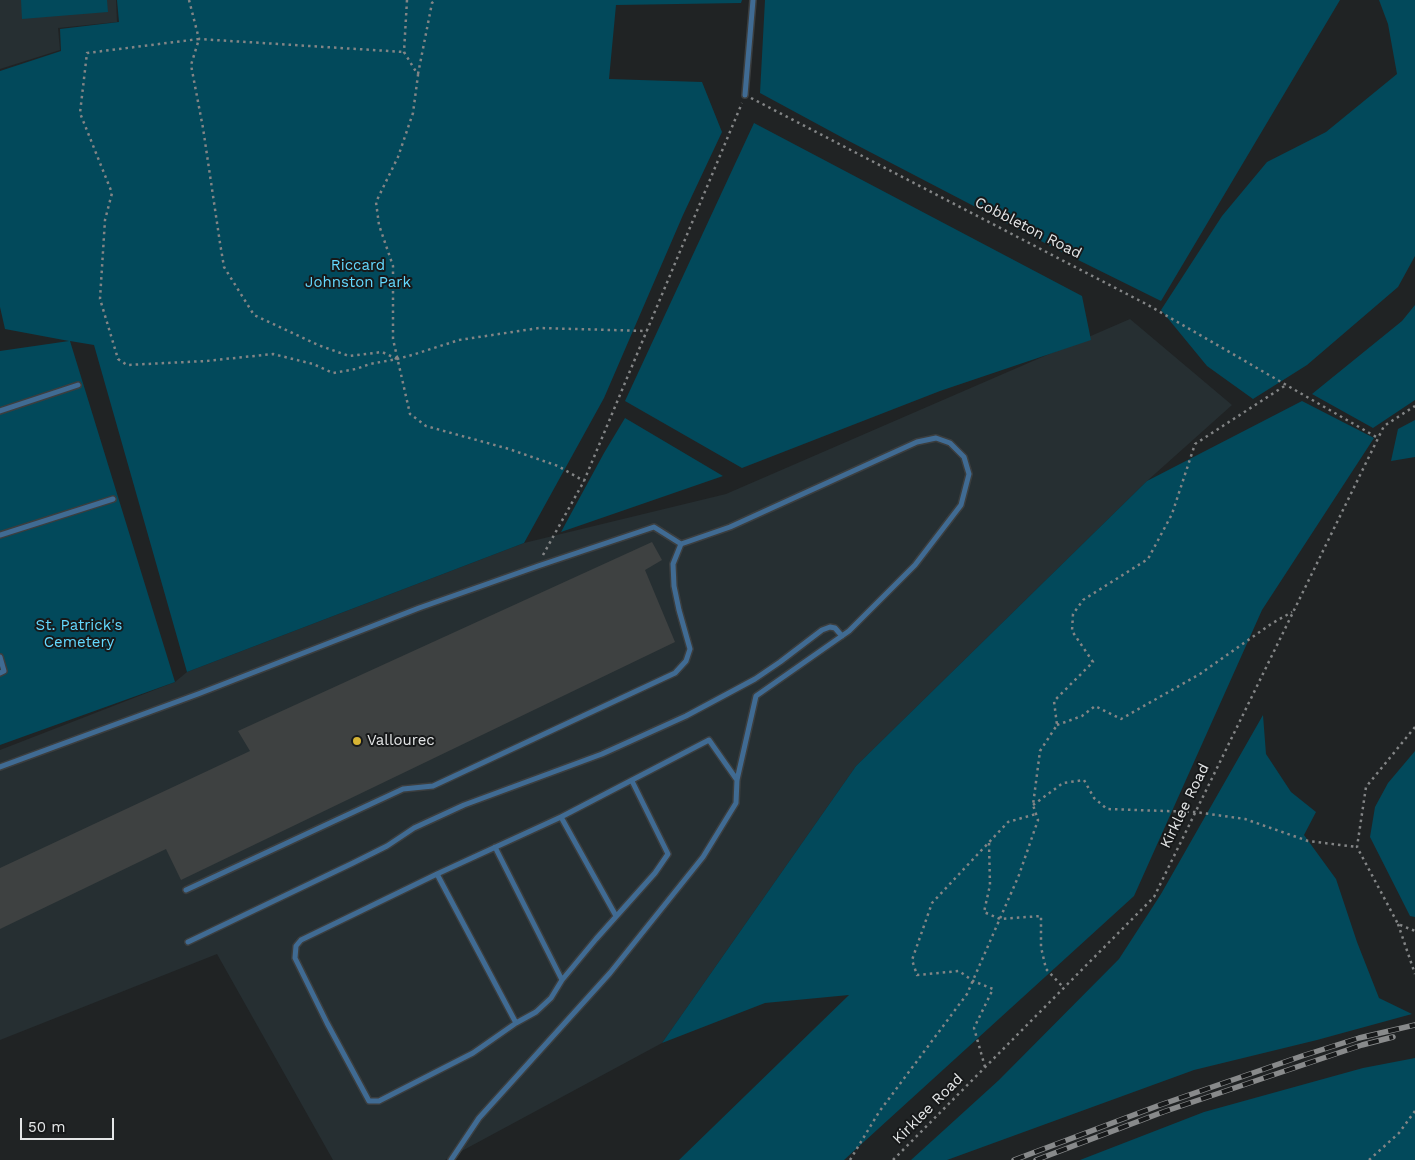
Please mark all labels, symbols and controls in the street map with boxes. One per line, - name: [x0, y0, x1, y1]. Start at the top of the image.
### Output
- street label: Cobbleton Road: [972, 193, 1084, 263]
- park label: Riccard Johnston Park: [305, 257, 411, 292]
- park label: St. Patrick's Cemetery: [36, 617, 122, 652]
- place label: Vallourec: [367, 732, 435, 750]
- marker: Vallourec: [351, 735, 363, 747]
- street label: Kirklee Road: [1157, 761, 1213, 851]
- street label: Kirklee Road: [889, 1070, 967, 1148]
- scale bar: [22, 1108, 116, 1140]
- text: 50 m: [28, 1118, 65, 1136]

